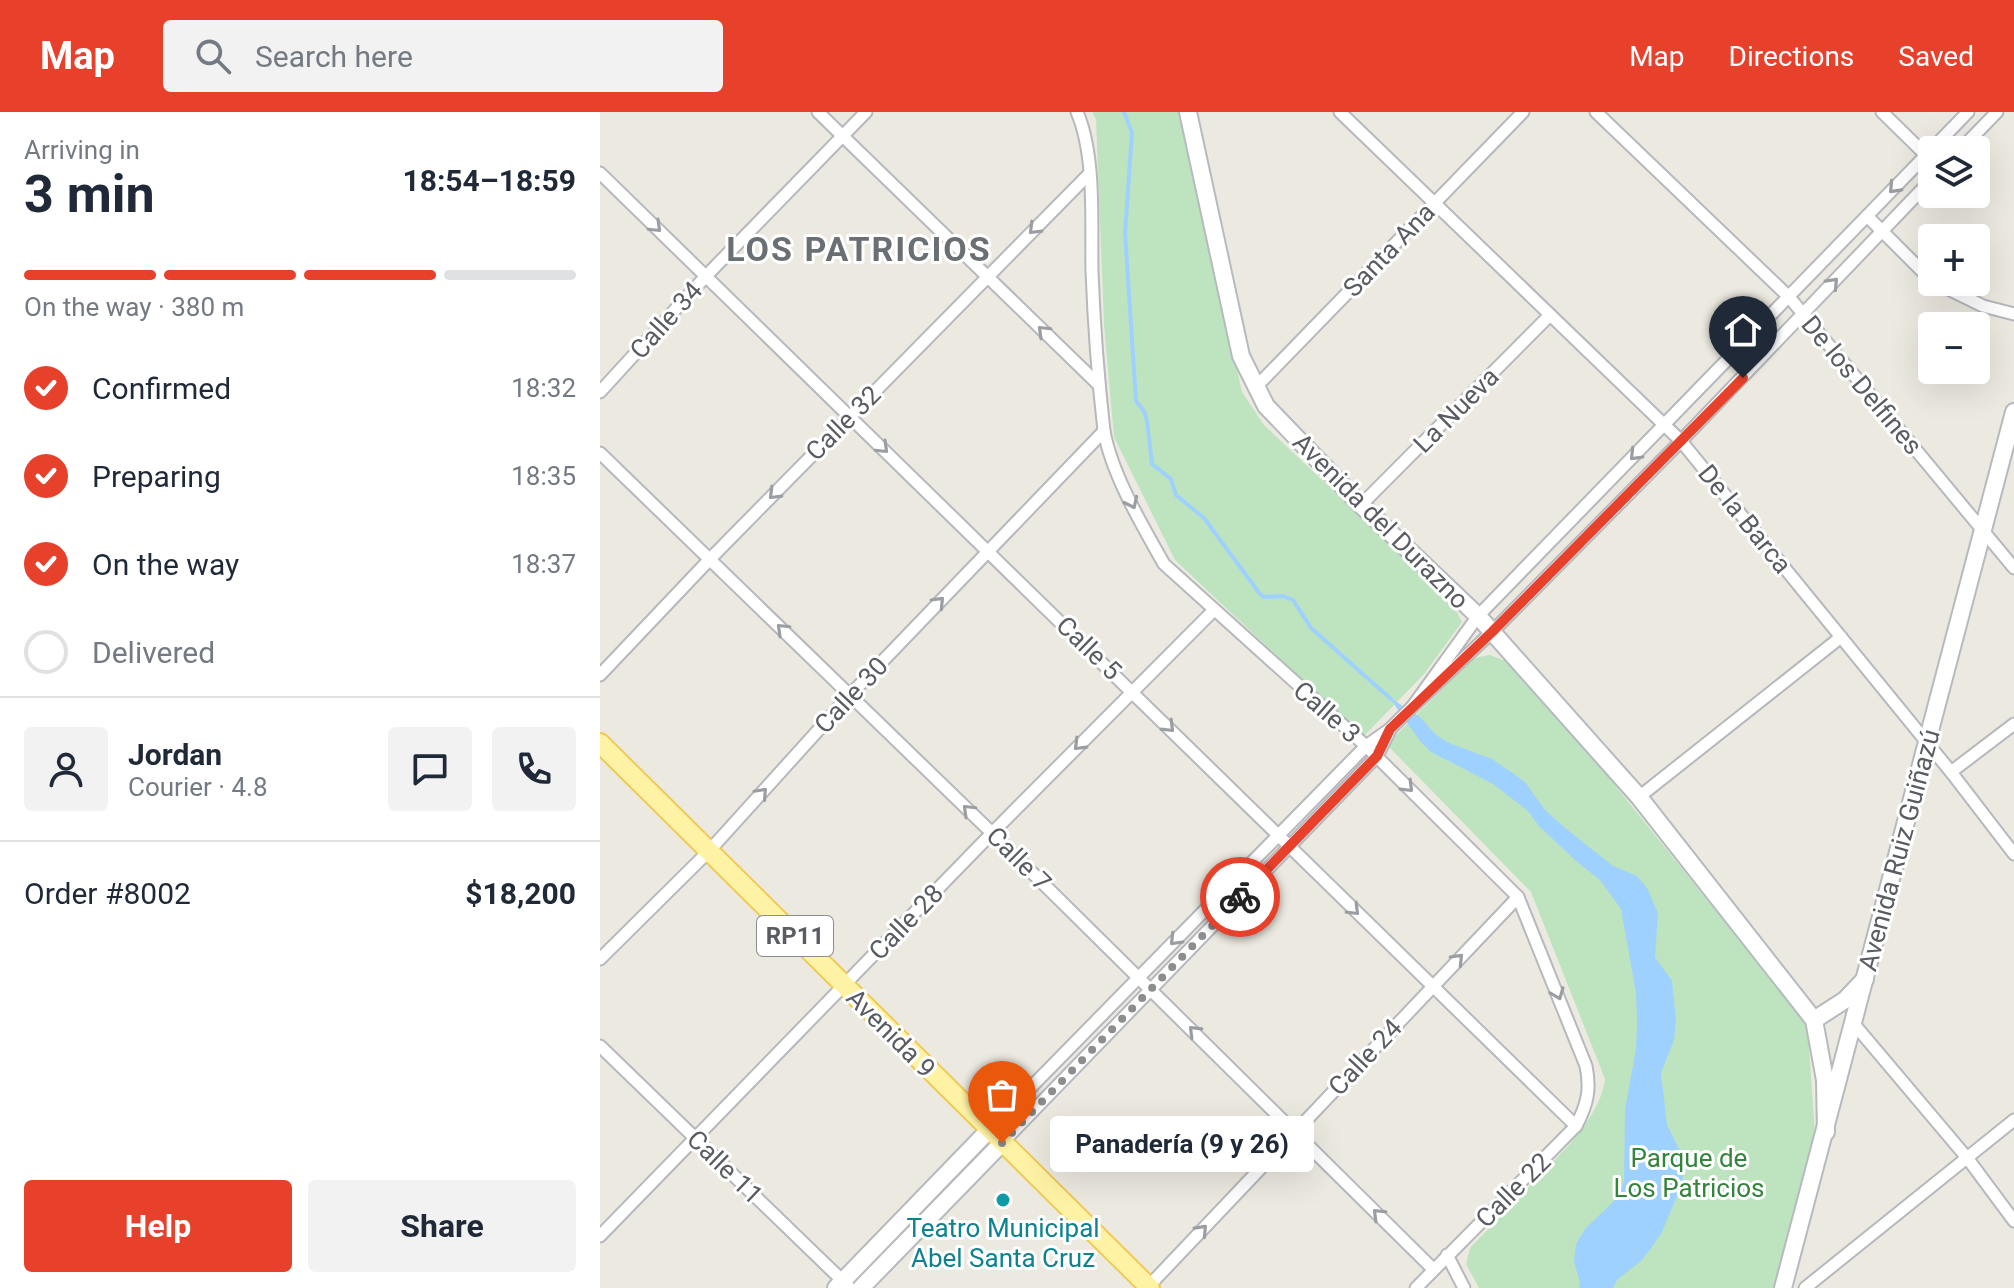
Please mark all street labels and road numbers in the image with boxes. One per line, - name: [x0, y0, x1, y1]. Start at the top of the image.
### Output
- street label: Santa Ana: [1337, 197, 1441, 303]
- street label: Calle 34: [624, 275, 709, 365]
- street label: De los Delfines: [1795, 310, 1929, 460]
- street label: La Nueva: [1407, 361, 1505, 459]
- street label: Calle 32: [799, 379, 887, 467]
- street label: Avenida del Durazno: [1287, 427, 1475, 615]
- street label: De la Barca: [1692, 459, 1798, 579]
- street label: Calle 5: [1050, 610, 1128, 686]
- street label: Calle 30: [808, 651, 894, 739]
- street label: Calle 3: [1288, 675, 1366, 749]
- street label: Avenida Ruiz Guiñazú: [1852, 726, 1946, 974]
- street label: Calle 7: [981, 821, 1057, 897]
- street label: Calle 28: [863, 878, 949, 966]
- road number: RP11: [757, 916, 833, 956]
- street label: Avenida 9: [840, 982, 942, 1084]
- street label: Calle 24: [1322, 1012, 1408, 1101]
- street label: Calle 11: [681, 1124, 769, 1210]
- street label: Calle 22: [1469, 1146, 1557, 1234]

